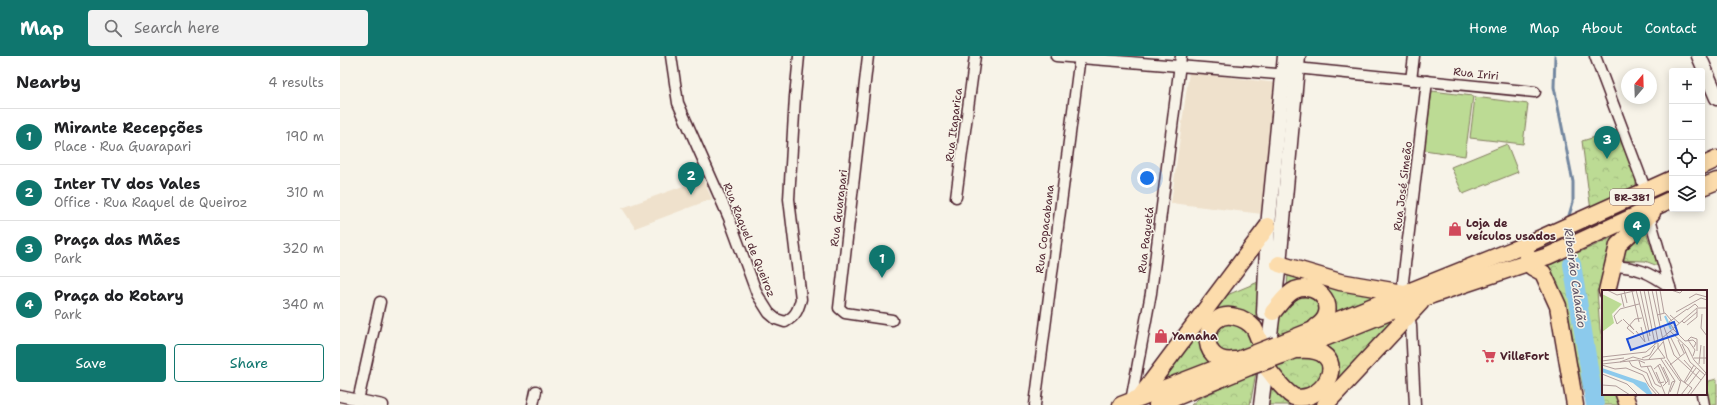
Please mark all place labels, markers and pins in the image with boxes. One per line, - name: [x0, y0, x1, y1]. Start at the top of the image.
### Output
- pin: 3: [1594, 126, 1620, 159]
- pin: 2: [678, 162, 704, 195]
- pin: 4: [1624, 212, 1650, 245]
- place label: Loja de veículos usados: [1466, 216, 1556, 244]
- shop icon: Loja de veículos usados: [1447, 221, 1463, 237]
- pin: 1: [869, 245, 895, 278]
- shop icon: Yamaha: [1153, 328, 1169, 344]
- place label: Yamaha: [1172, 329, 1218, 344]
- supermarket icon: VilleFort: [1481, 348, 1497, 364]
- place label: VilleFort: [1500, 349, 1550, 364]

